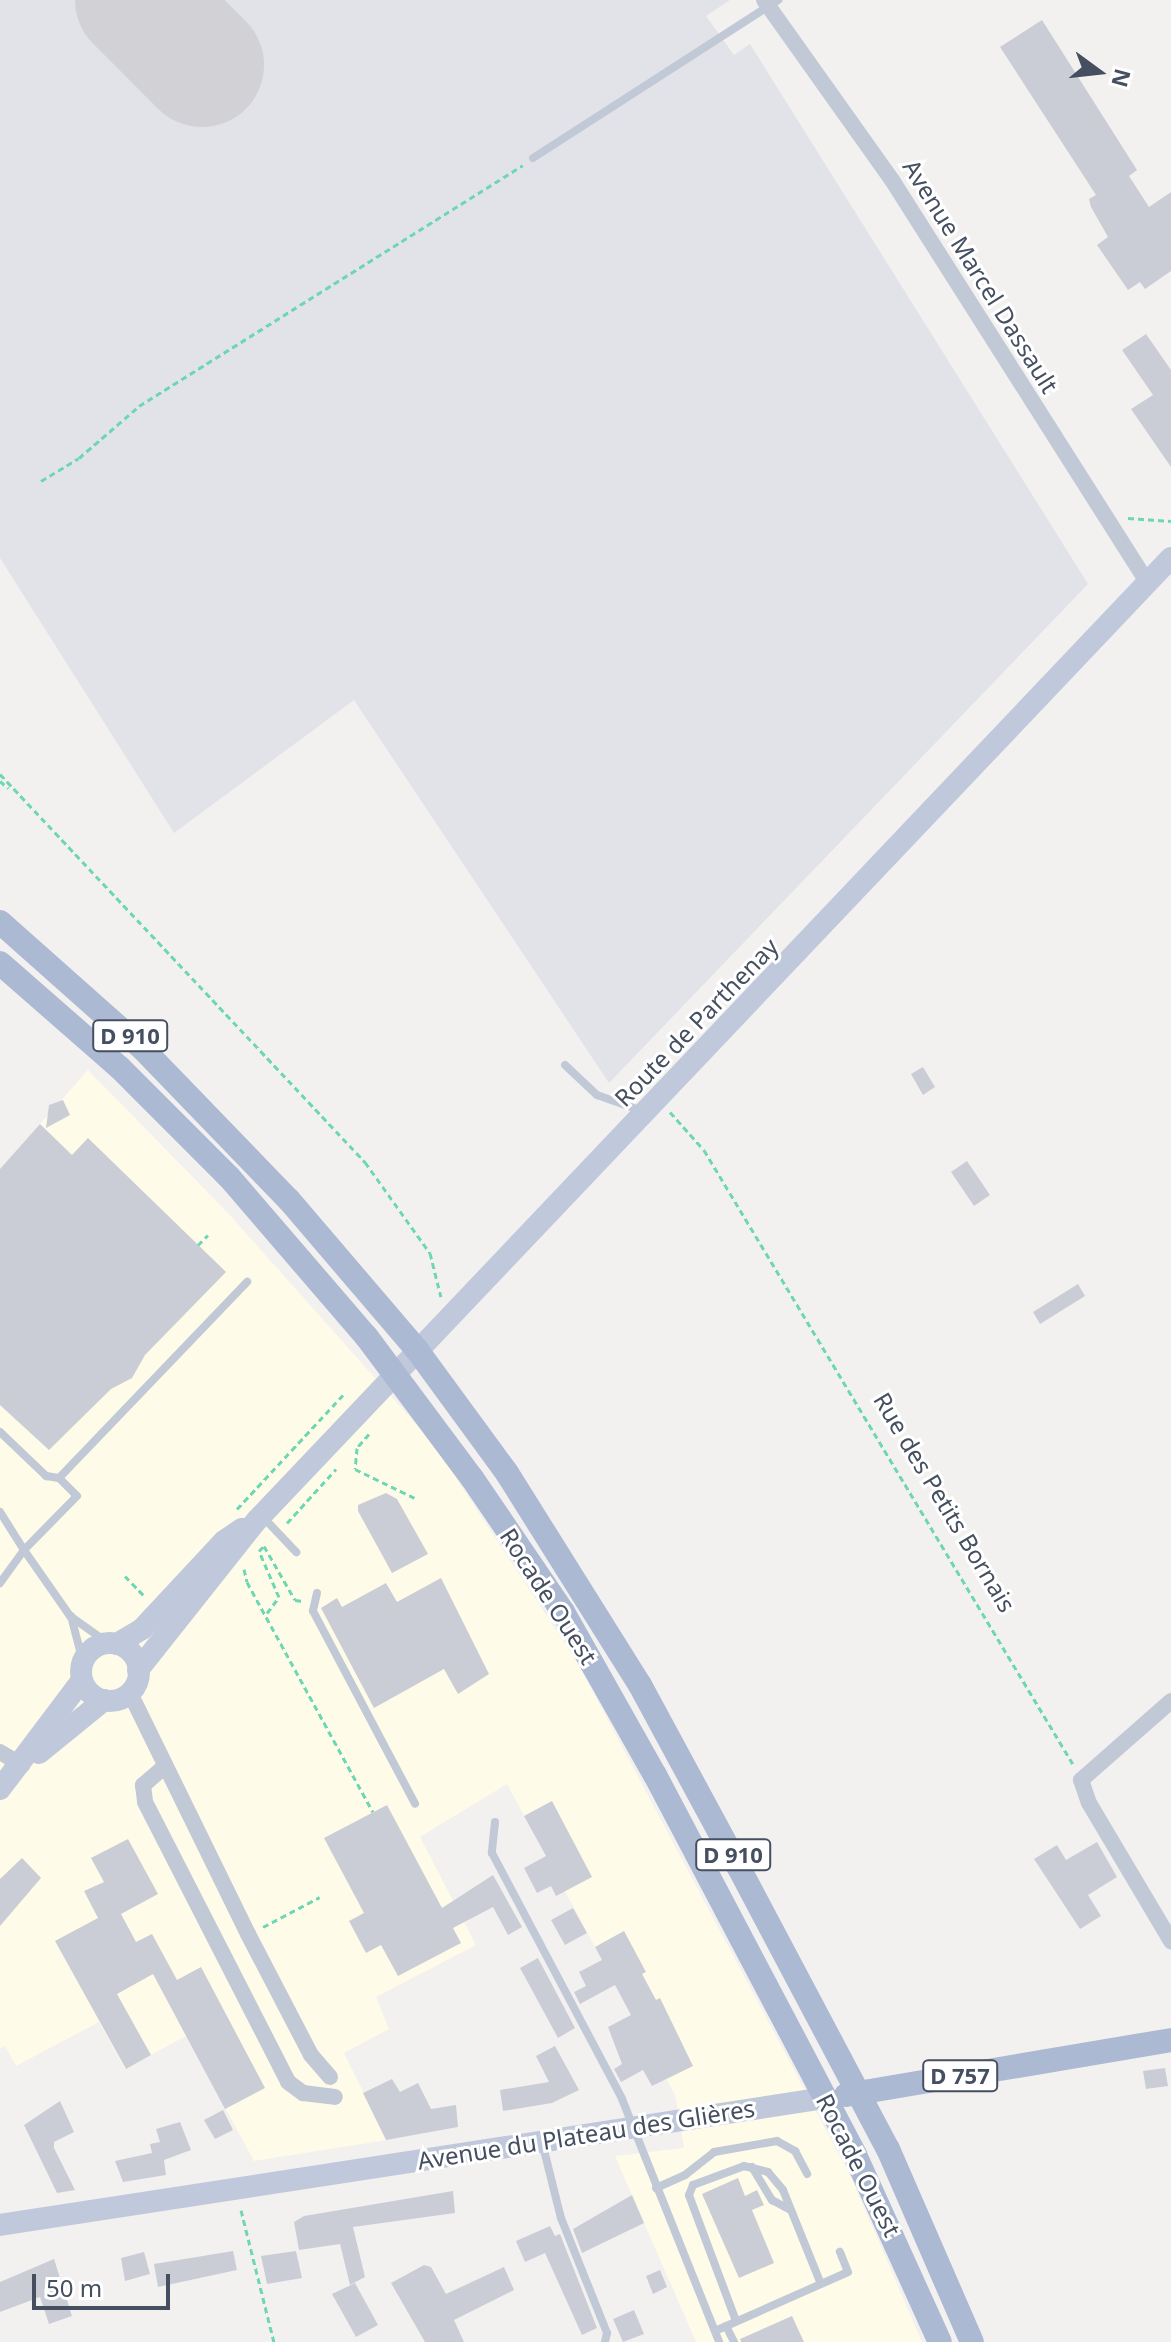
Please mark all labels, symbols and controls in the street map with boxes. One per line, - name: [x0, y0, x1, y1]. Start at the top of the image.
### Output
- north arrow: [1059, 32, 1139, 112]
- text: N: [1105, 66, 1139, 91]
- street label: Avenue Marcel Dassault: [897, 154, 1065, 398]
- street label: Route de Parthenay: [608, 932, 784, 1112]
- road number: D 910: [92, 1018, 168, 1054]
- street label: Rue des Petits Bornais: [868, 1387, 1022, 1617]
- street label: Rocade Ouest: [494, 1523, 604, 1669]
- road number: D 910: [695, 1837, 771, 1873]
- road number: D 757: [922, 2058, 998, 2094]
- street label: Rocade Ouest: [811, 2089, 907, 2241]
- street label: Avenue du Plateau des Glières: [415, 2093, 757, 2175]
- scale bar: [36, 2258, 174, 2308]
- text: 50 m: [46, 2271, 102, 2304]

